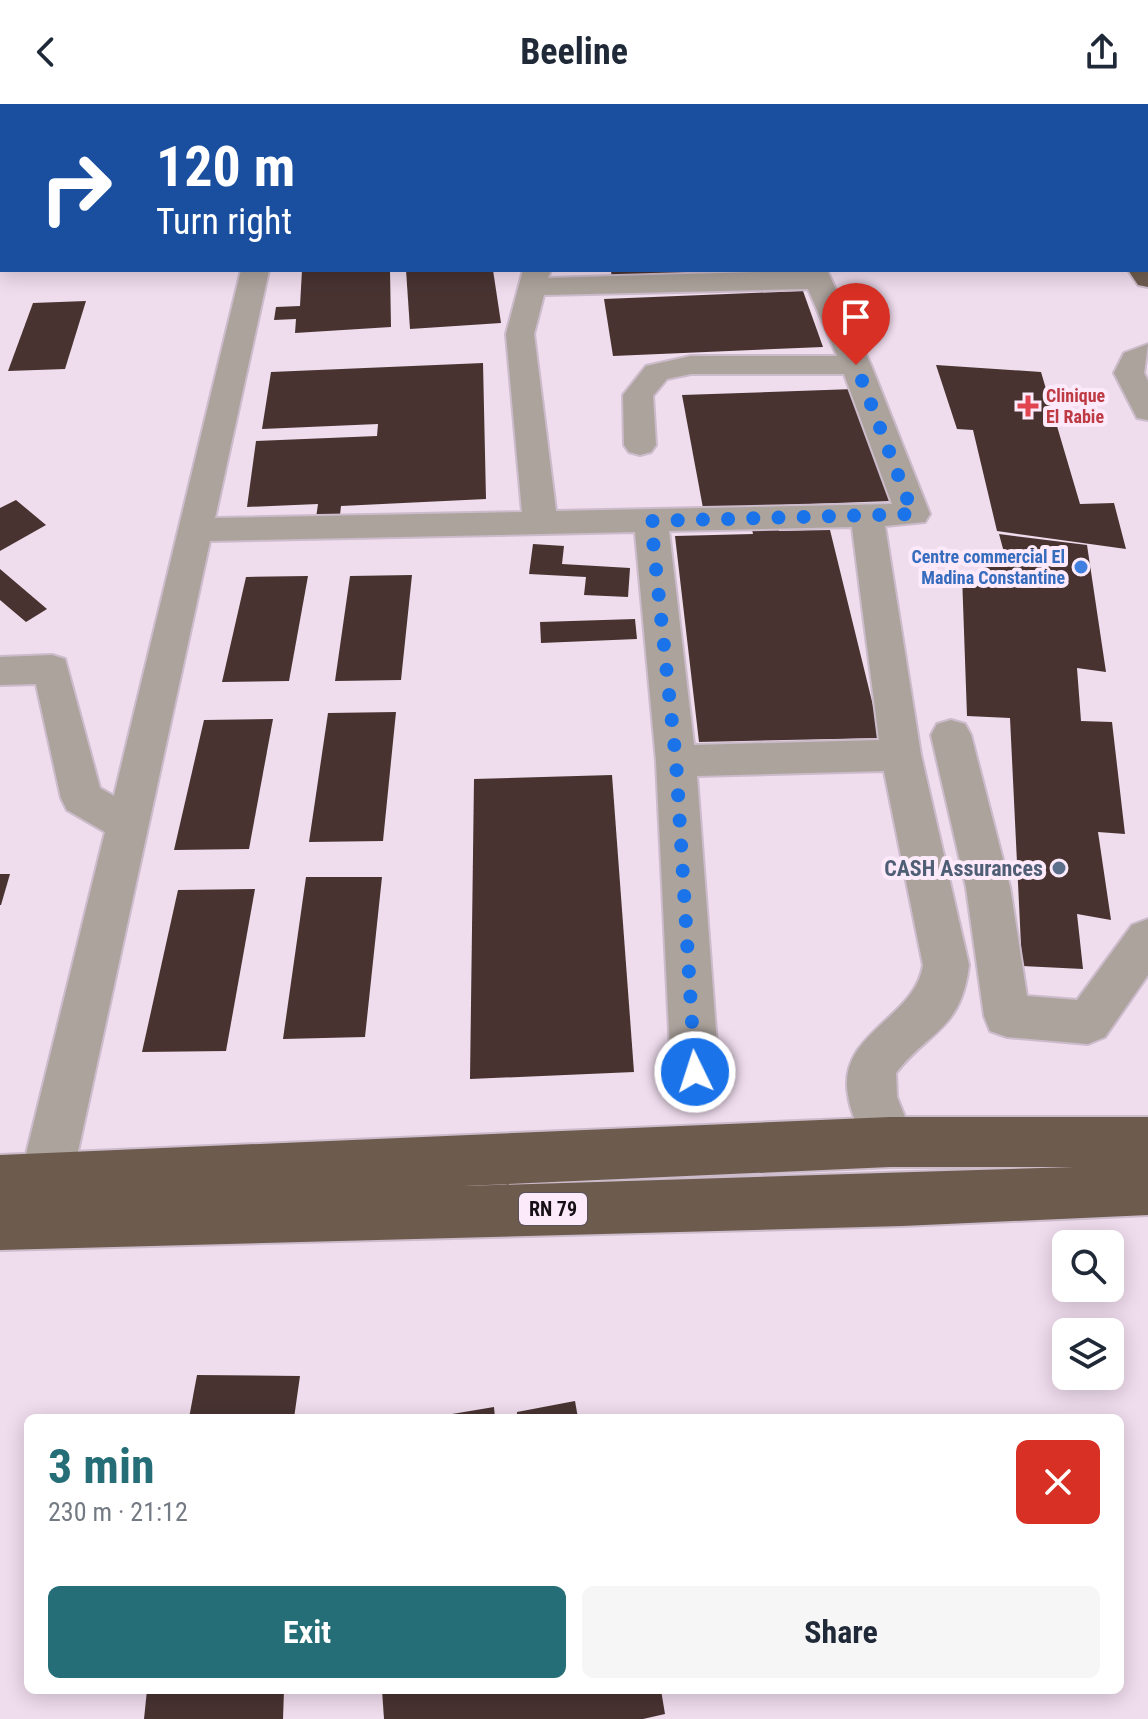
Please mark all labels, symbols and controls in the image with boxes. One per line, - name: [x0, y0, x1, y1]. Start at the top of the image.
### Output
- icon: back: [24, 30, 68, 74]
- icon: share: [1080, 30, 1124, 74]
- text: Beeline: [520, 31, 628, 73]
- text: 120 m: [156, 134, 295, 200]
- icon: right: [24, 136, 128, 240]
- text: Turn right: [156, 201, 292, 243]
- pin: [822, 283, 890, 365]
- icon: arrive: [834, 295, 878, 339]
- place label: Clinique El Rabie: [1046, 385, 1106, 427]
- marker: Clinique El Rabie: [1017, 395, 1039, 417]
- place label: Centre commercial El Madina Constantine: [912, 546, 1065, 588]
- marker: Centre commercial El Madina Constantine: [1072, 558, 1090, 576]
- place label: CASH Assurances: [884, 856, 1043, 881]
- marker: CASH Assurances: [1050, 859, 1068, 877]
- position arrow: [653, 1030, 737, 1114]
- road number: RN 79: [519, 1193, 587, 1225]
- map controls: [1052, 1230, 1124, 1390]
- button: search: [1052, 1230, 1124, 1302]
- button: layers: [1052, 1318, 1124, 1390]
- text: 3 min: [48, 1438, 155, 1495]
- button: close: [1016, 1440, 1100, 1524]
- text: 230 m · 21:12: [48, 1497, 188, 1527]
- button: Exit: [48, 1586, 566, 1678]
- button: Share: [582, 1586, 1100, 1678]

